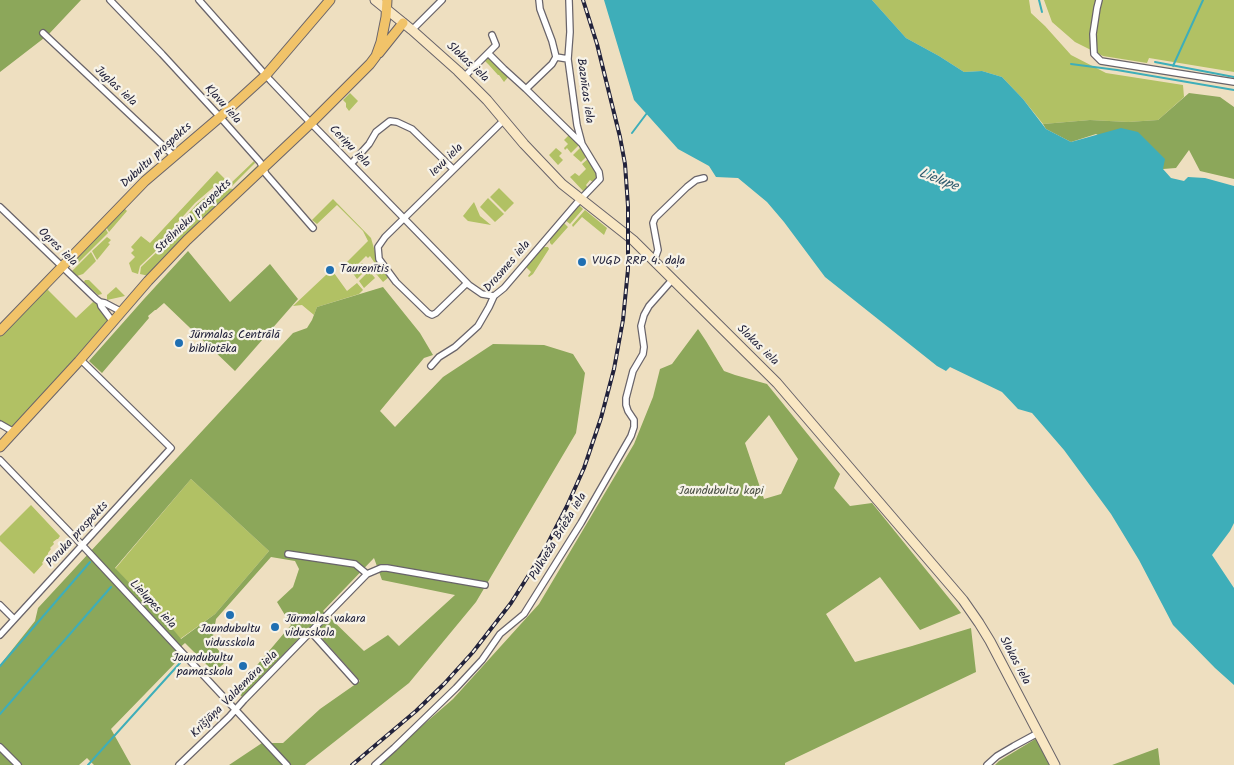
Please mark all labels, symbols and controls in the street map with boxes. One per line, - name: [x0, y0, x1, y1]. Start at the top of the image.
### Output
- street label: Slokas iela: [443, 40, 491, 86]
- street label: Baznīcas iela: [572, 58, 596, 124]
- street label: Juglas iela: [91, 64, 139, 110]
- street label: Kļavu iela: [201, 82, 243, 128]
- street label: Dubultu prospekts: [119, 120, 195, 192]
- street label: Ceriņu iela: [325, 123, 373, 171]
- street label: Ievu iela: [427, 141, 467, 181]
- water label: Lielupe: [916, 166, 960, 196]
- street label: Strēlnieku prospekts: [153, 177, 235, 257]
- street label: Ogres iela: [34, 226, 80, 270]
- street label: Drosmes iela: [482, 238, 534, 296]
- place label: VUGD RRP 4. daļa: [592, 255, 685, 269]
- marker: VUGD RRP 4. daļa: [576, 256, 588, 268]
- place label: Taurenītis: [340, 263, 389, 277]
- marker: Taurenītis: [324, 264, 336, 276]
- street label: Slokas iela: [733, 322, 781, 370]
- place label: Jūrmalas Centrālā bibliotēka: [189, 329, 280, 357]
- marker: Jūrmalas Centrālā bibliotēka: [173, 337, 185, 349]
- park label: Jaundubultu kapi: [678, 485, 764, 499]
- street label: Pulkveža Brieža iela: [527, 491, 591, 583]
- street label: Poruka prospekts: [44, 499, 112, 571]
- street label: Lielupes iela: [126, 578, 178, 632]
- marker: Jaundubultu vidusskola: [224, 609, 236, 621]
- place label: Jūrmalas vakara vidusskola: [285, 613, 366, 641]
- marker: Jūrmalas vakara vidusskola: [269, 621, 281, 633]
- place label: Jaundubultu vidusskola: [200, 623, 260, 651]
- street label: Slokas iela: [995, 634, 1033, 688]
- street label: Krišjāņa Valdemāra iela: [188, 648, 282, 742]
- place label: Jaundubultu pamatskola: [172, 652, 233, 680]
- marker: Jaundubultu pamatskola: [237, 660, 249, 672]

